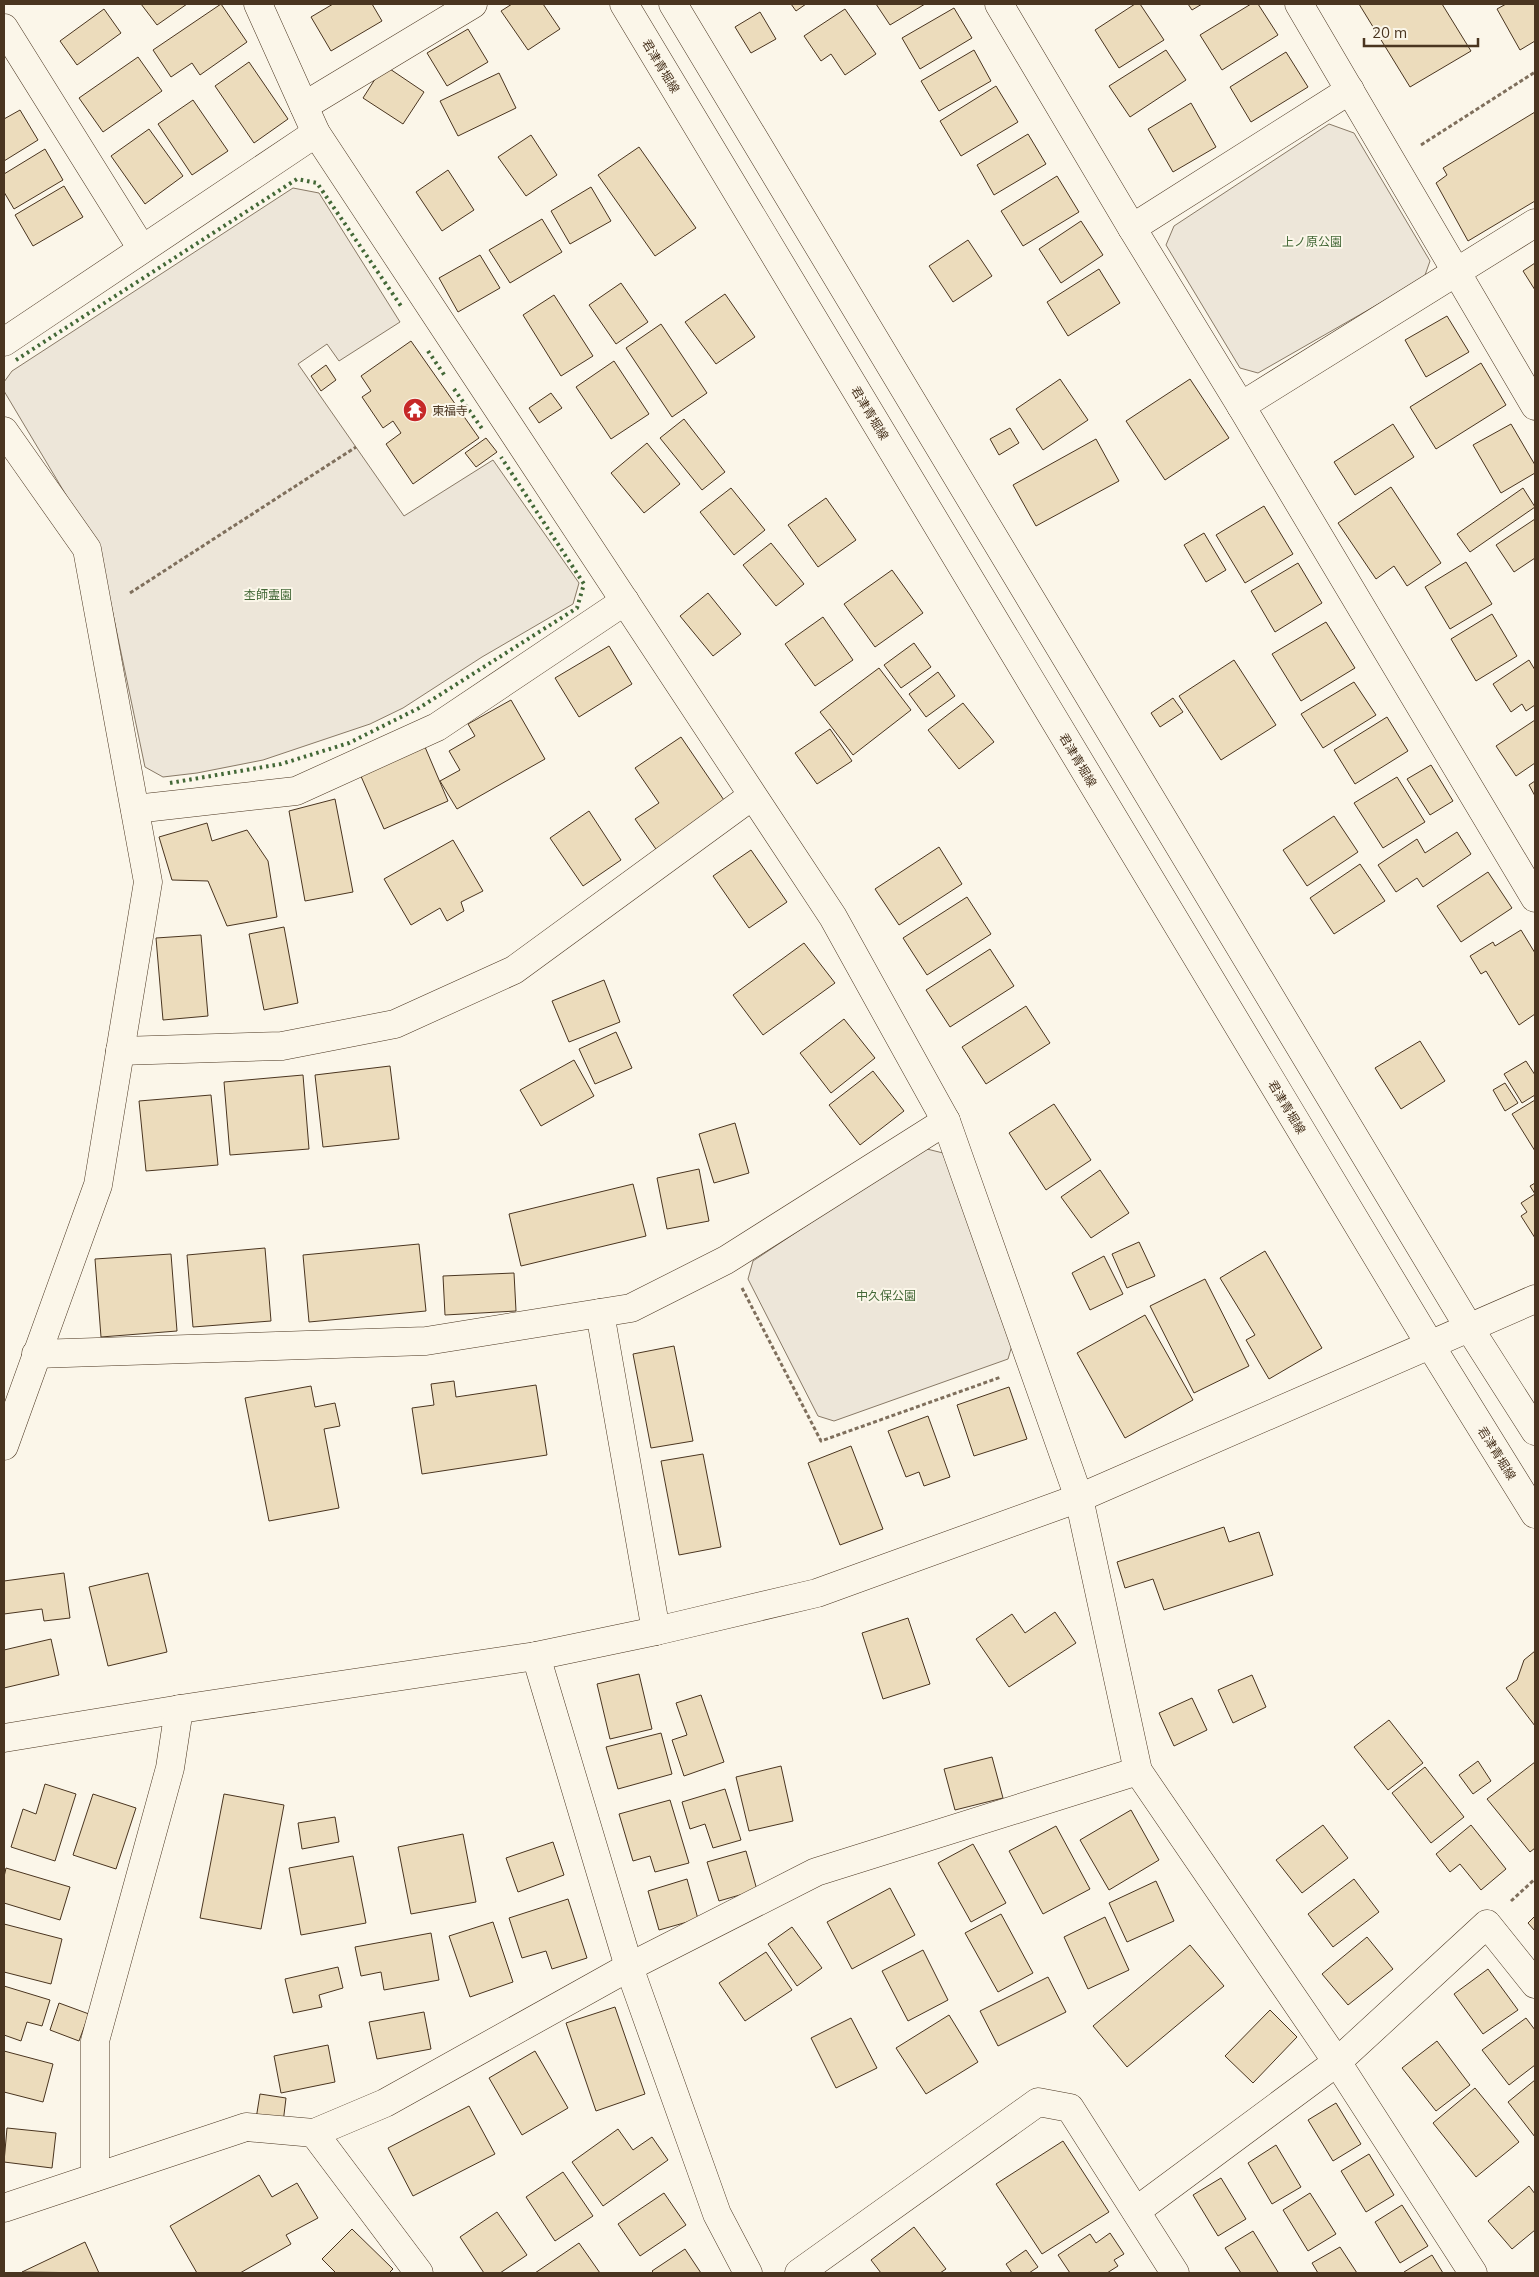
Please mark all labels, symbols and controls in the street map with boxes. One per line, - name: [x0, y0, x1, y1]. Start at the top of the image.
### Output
- scale bar: [1364, 15, 1478, 47]
- text: 20 m: [1372, 23, 1407, 42]
- street label: 君津青堀線: [639, 36, 683, 96]
- park label: 上ノ原公園: [1282, 234, 1342, 249]
- street label: 君津青堀線: [848, 383, 892, 443]
- temple icon: 東福寺: [402, 397, 428, 423]
- place label: 東福寺: [432, 403, 468, 418]
- park label: 杢師霊園: [244, 587, 292, 602]
- street label: 君津青堀線: [1056, 730, 1100, 790]
- street label: 君津青堀線: [1265, 1077, 1309, 1137]
- park label: 中久保公園: [856, 1288, 916, 1303]
- street label: 君津青堀線: [1475, 1424, 1519, 1482]

